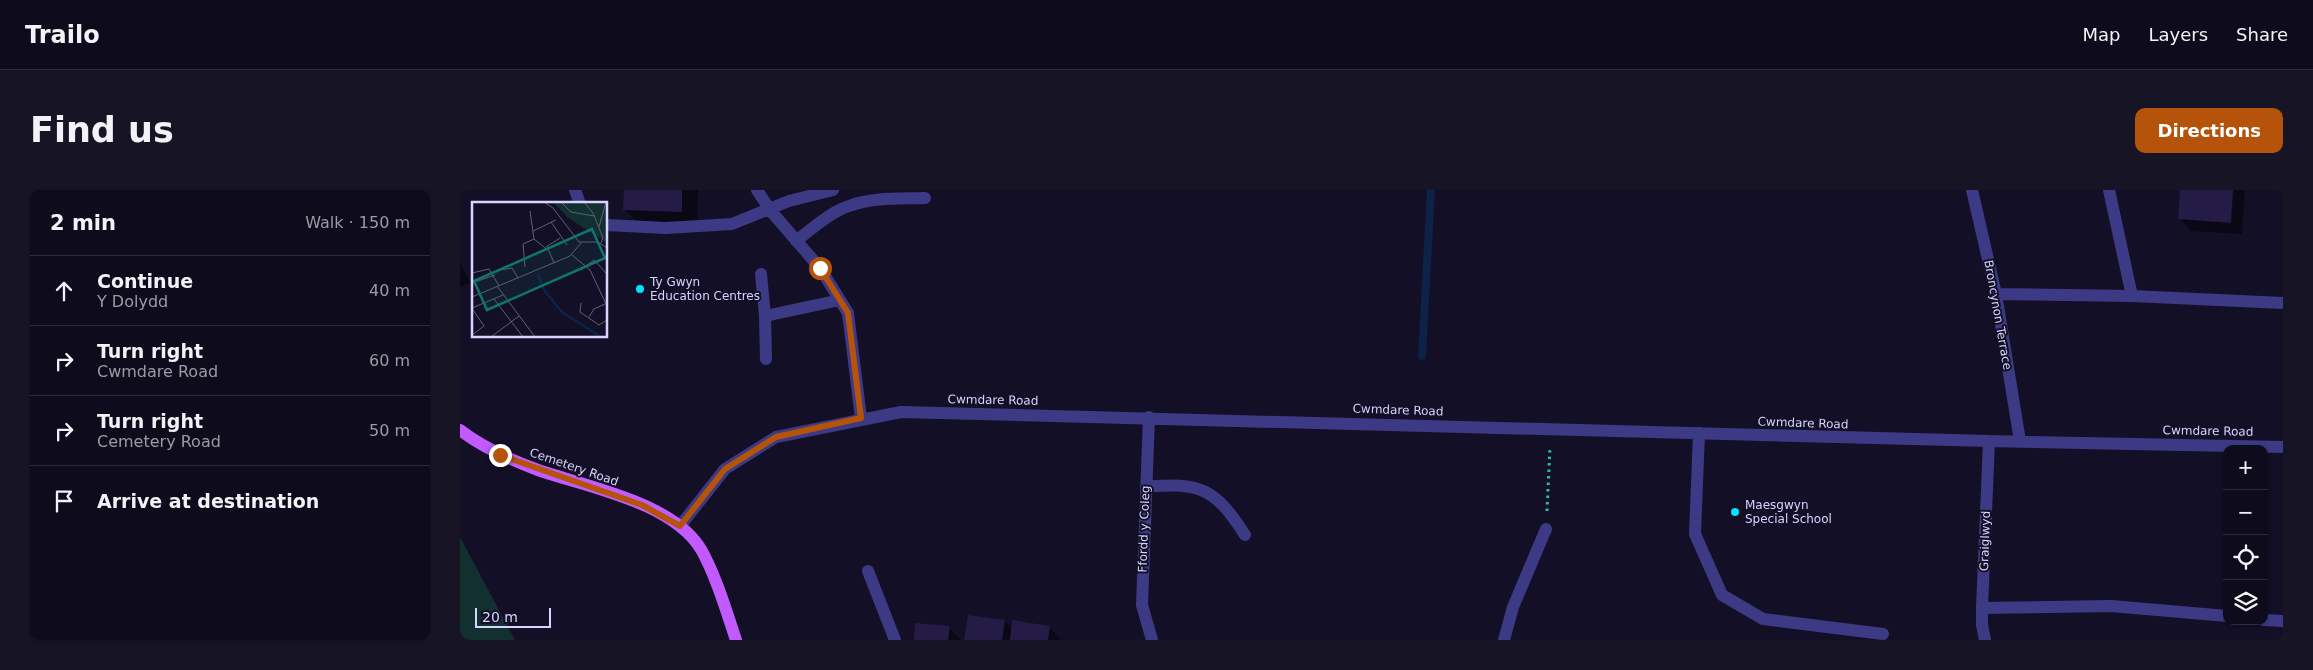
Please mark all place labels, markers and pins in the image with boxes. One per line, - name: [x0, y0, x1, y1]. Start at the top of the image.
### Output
- place label: Ty Gwyn Education Centres: [649, 275, 760, 303]
- marker: Ty Gwyn Education Centres: [634, 283, 646, 295]
- place label: Maesgwyn Special School: [1745, 498, 1832, 526]
- marker: Maesgwyn Special School: [1729, 506, 1741, 518]

